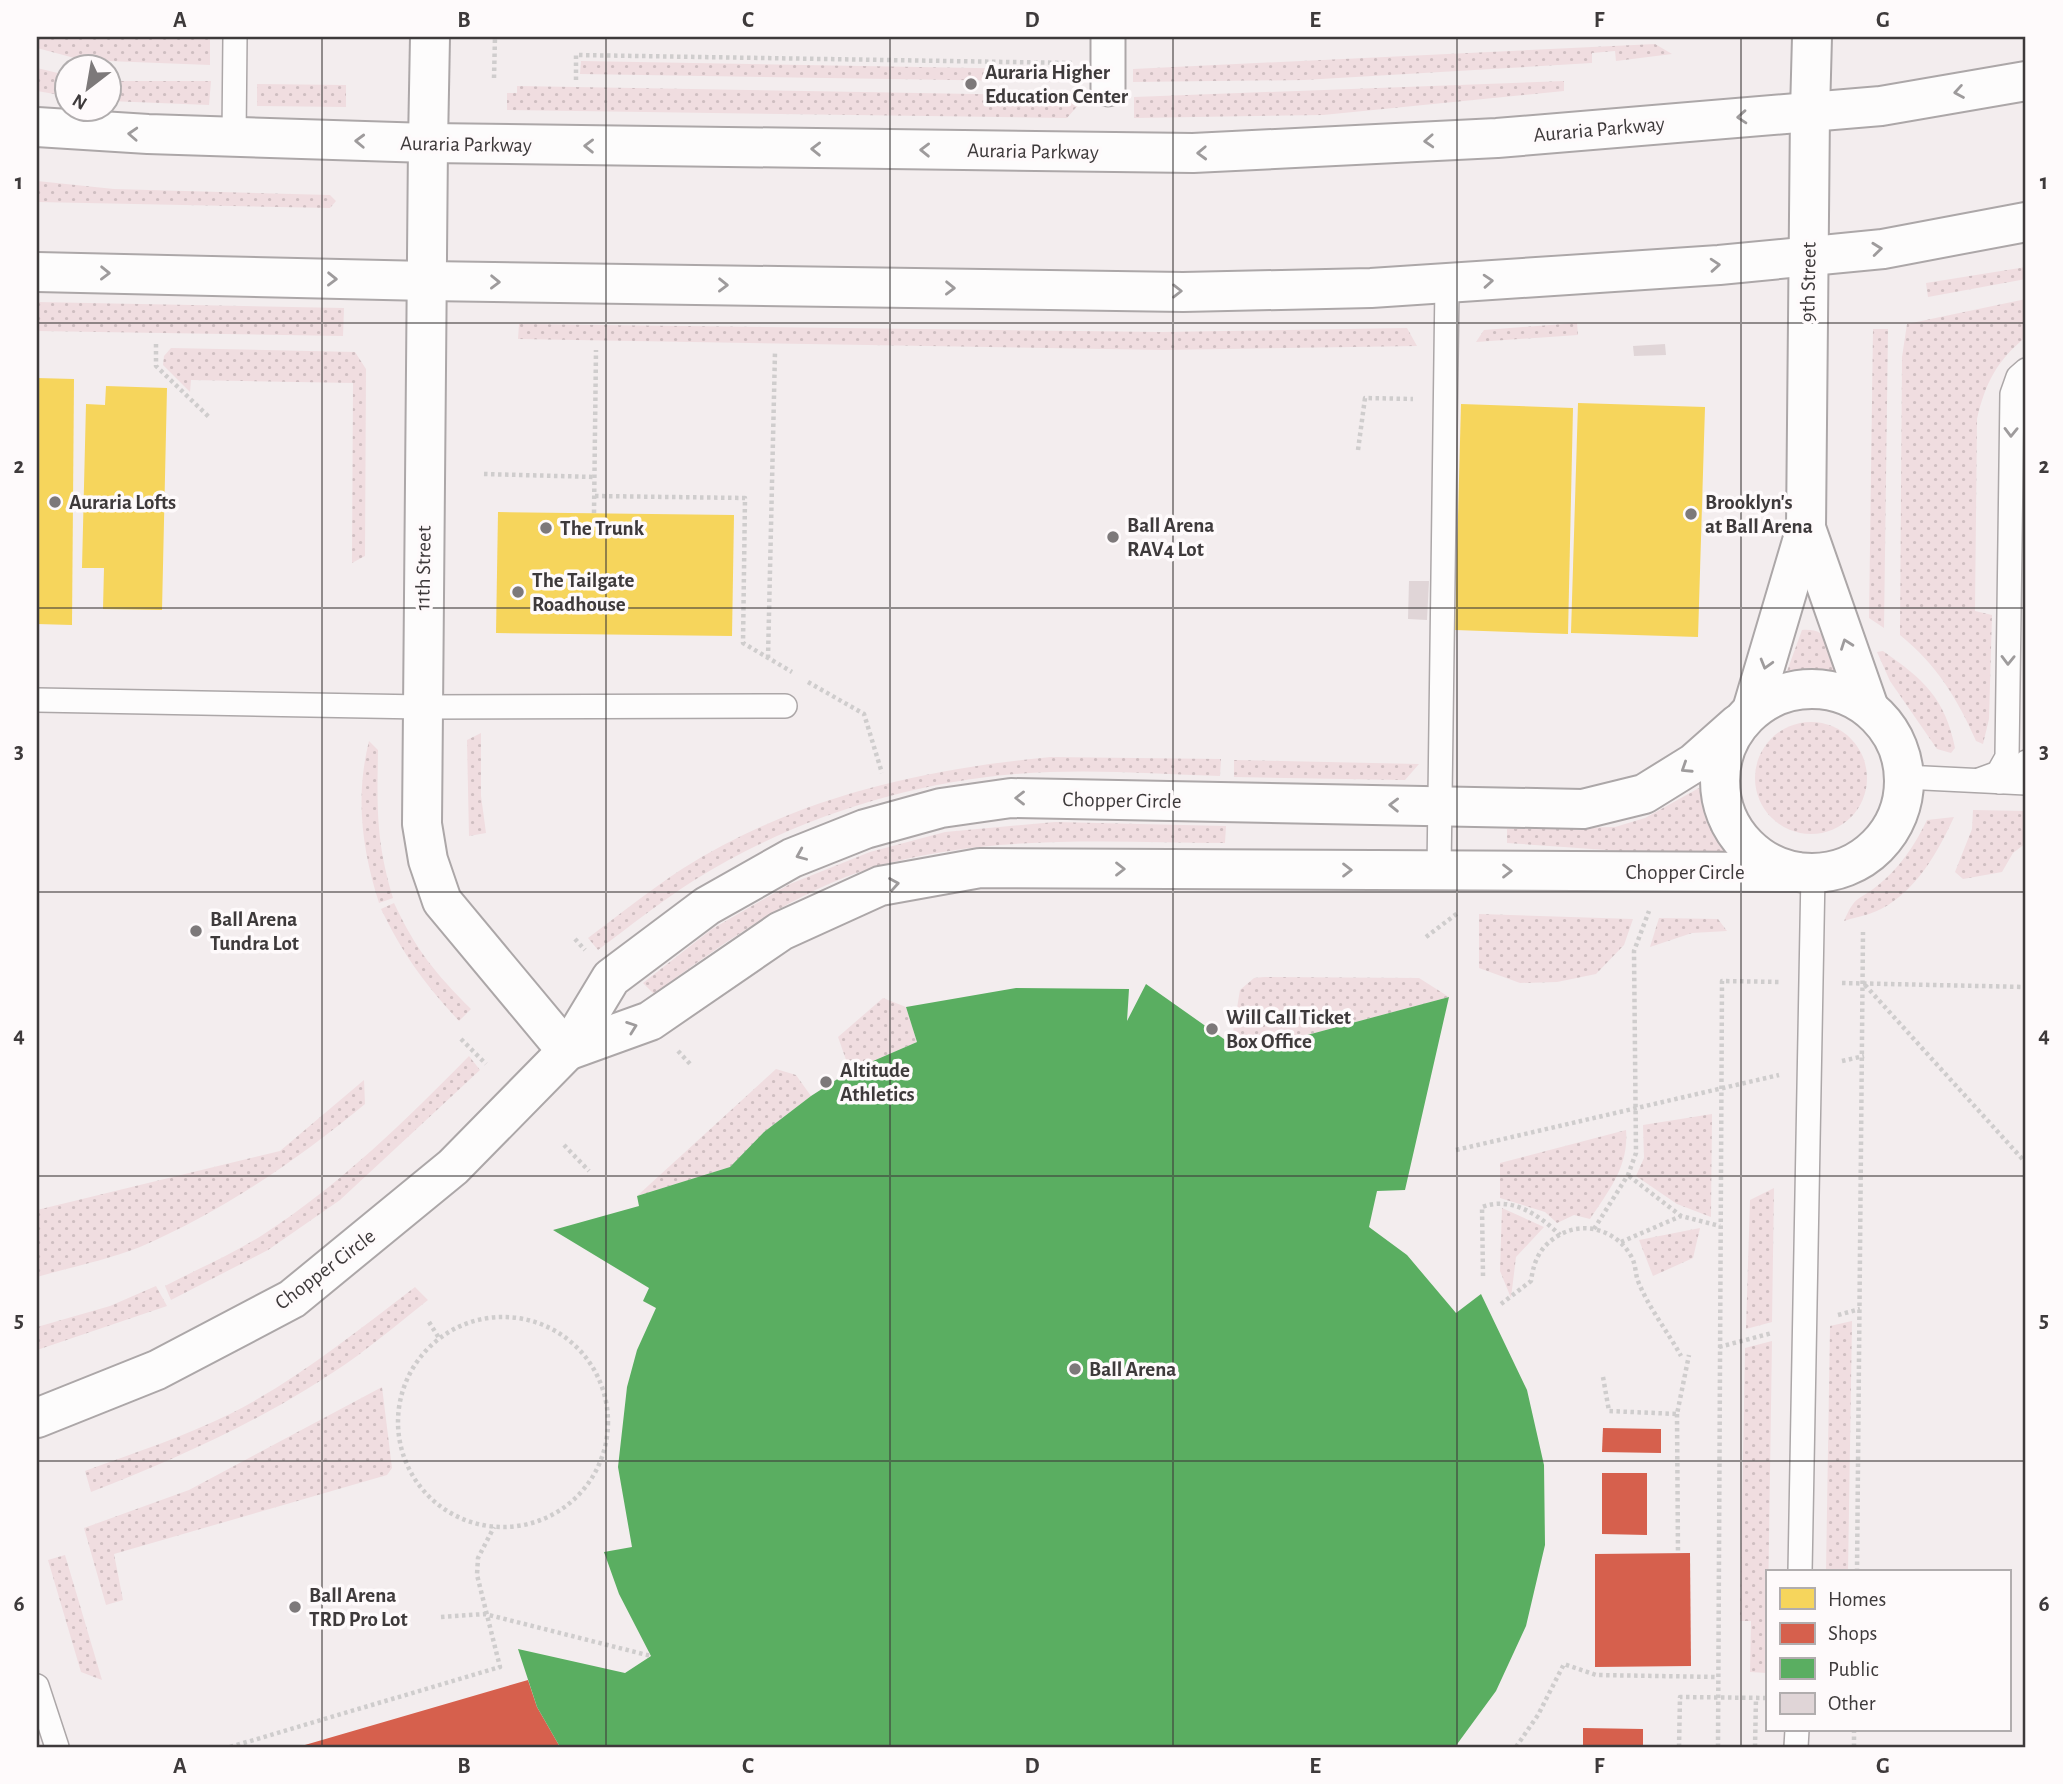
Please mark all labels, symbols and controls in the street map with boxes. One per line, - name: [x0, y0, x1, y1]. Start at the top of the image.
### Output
- text: A: [173, 9, 187, 32]
- text: B: [457, 9, 471, 32]
- text: C: [742, 9, 754, 32]
- text: D: [1024, 9, 1040, 32]
- text: E: [1309, 9, 1321, 32]
- text: F: [1594, 9, 1605, 32]
- text: G: [1876, 9, 1890, 32]
- north arrow: [52, 52, 122, 122]
- place label: Auraria Higher Education Center: [985, 62, 1129, 107]
- marker: Auraria Higher Education Center: [963, 76, 979, 92]
- one-way arrow: [1953, 84, 1965, 99]
- text: N: [69, 90, 91, 113]
- one-way arrow: [1736, 109, 1747, 124]
- street label: Auraria Parkway: [1532, 113, 1666, 146]
- one-way arrow: [127, 126, 138, 141]
- street label: Auraria Parkway: [400, 133, 532, 156]
- one-way arrow: [1423, 133, 1434, 148]
- one-way arrow: [354, 134, 365, 149]
- one-way arrow: [583, 138, 594, 154]
- street label: Auraria Parkway: [967, 140, 1099, 163]
- one-way arrow: [811, 141, 822, 156]
- one-way arrow: [920, 142, 930, 158]
- one-way arrow: [1196, 145, 1207, 160]
- text: 1: [15, 171, 23, 194]
- text: 1: [2040, 171, 2048, 194]
- street label: 9th Street: [1797, 241, 1820, 322]
- one-way arrow: [1871, 242, 1882, 257]
- one-way arrow: [1709, 258, 1720, 273]
- one-way arrow: [100, 266, 111, 281]
- one-way arrow: [328, 271, 338, 287]
- one-way arrow: [490, 274, 501, 290]
- one-way arrow: [1482, 274, 1493, 289]
- one-way arrow: [717, 278, 728, 293]
- one-way arrow: [945, 281, 956, 296]
- one-way arrow: [1173, 283, 1183, 299]
- one-way arrow: [2003, 428, 2019, 438]
- text: 2: [14, 455, 25, 478]
- text: 2: [2039, 455, 2050, 478]
- place label: Auraria Lofts: [69, 492, 176, 513]
- place label: Brooklyn's at Ball Arena: [1705, 492, 1813, 537]
- marker: Auraria Lofts: [47, 494, 63, 510]
- marker: Brooklyn's at Ball Arena: [1683, 506, 1699, 522]
- place label: Ball Arena RAV4 Lot: [1127, 515, 1214, 560]
- place label: The Trunk: [560, 518, 645, 539]
- marker: The Trunk: [538, 520, 554, 536]
- street label: 11th Street: [412, 525, 435, 611]
- marker: Ball Arena RAV4 Lot: [1105, 529, 1121, 545]
- place label: The Tailgate Roadhouse: [532, 570, 635, 615]
- marker: The Tailgate Roadhouse: [510, 584, 526, 600]
- one-way arrow: [1840, 638, 1854, 650]
- one-way arrow: [2001, 655, 2016, 666]
- one-way arrow: [1759, 658, 1774, 670]
- text: 3: [14, 740, 24, 763]
- text: 3: [2039, 740, 2049, 763]
- one-way arrow: [1681, 760, 1694, 772]
- street label: Chopper Circle: [1062, 789, 1182, 812]
- one-way arrow: [1014, 790, 1025, 806]
- one-way arrow: [1389, 798, 1400, 813]
- one-way arrow: [796, 846, 808, 860]
- one-way arrow: [1115, 861, 1125, 877]
- one-way arrow: [1342, 862, 1353, 878]
- street label: Chopper Circle: [1625, 862, 1745, 883]
- one-way arrow: [1503, 863, 1513, 879]
- one-way arrow: [888, 877, 900, 892]
- place label: Ball Arena Tundra Lot: [210, 909, 299, 954]
- marker: Ball Arena Tundra Lot: [188, 923, 204, 939]
- place label: Will Call Ticket Box Office: [1226, 1007, 1351, 1052]
- marker: Will Call Ticket Box Office: [1204, 1021, 1220, 1037]
- one-way arrow: [625, 1022, 637, 1036]
- text: 4: [13, 1024, 25, 1047]
- text: 4: [2038, 1024, 2050, 1047]
- place label: Altitude Athletics: [840, 1060, 915, 1105]
- marker: Altitude Athletics: [818, 1074, 834, 1090]
- street label: Chopper Circle: [271, 1225, 379, 1314]
- text: 5: [14, 1309, 24, 1332]
- text: 5: [2039, 1309, 2049, 1332]
- place label: Ball Arena: [1089, 1359, 1176, 1380]
- marker: Ball Arena: [1067, 1361, 1083, 1377]
- legend: [1766, 1570, 2010, 1732]
- place label: Ball Arena TRD Pro Lot: [309, 1585, 408, 1630]
- text: Homes: [1828, 1589, 1886, 1610]
- text: 6: [13, 1593, 25, 1616]
- text: 6: [2038, 1593, 2050, 1616]
- marker: Ball Arena TRD Pro Lot: [287, 1599, 303, 1615]
- text: Shops: [1828, 1623, 1877, 1644]
- text: Public: [1828, 1659, 1878, 1680]
- text: Other: [1828, 1693, 1876, 1714]
- text: A: [173, 1755, 187, 1778]
- text: B: [457, 1755, 471, 1778]
- text: C: [742, 1755, 754, 1778]
- text: D: [1024, 1755, 1040, 1778]
- text: E: [1309, 1755, 1321, 1778]
- text: F: [1594, 1755, 1605, 1778]
- text: G: [1876, 1755, 1890, 1778]

